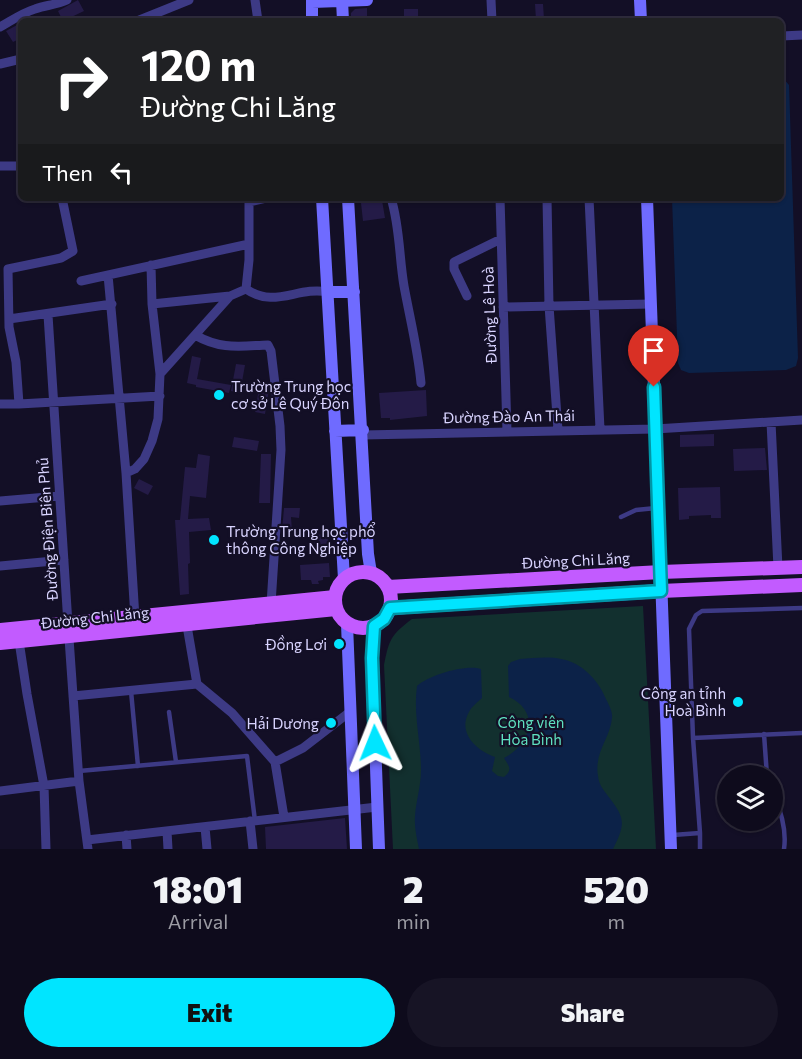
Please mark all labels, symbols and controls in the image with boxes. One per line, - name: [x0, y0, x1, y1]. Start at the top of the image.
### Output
- text: 120 m: [141, 38, 256, 90]
- icon: right: [42, 42, 120, 120]
- text: Đường Chi Lăng: [141, 90, 336, 123]
- icon: left: [105, 156, 138, 189]
- text: Then: [42, 159, 93, 186]
- street label: Đường Lê Hoà: [478, 266, 500, 365]
- pin: [628, 325, 679, 387]
- icon: arrive: [637, 334, 670, 367]
- place label: Trường Trung học cơ sở Lê Quý Đôn: [231, 377, 351, 412]
- marker: Trường Trung học cơ sở Lê Quý Đôn: [212, 388, 226, 402]
- street label: Đường Đào An Thái: [442, 406, 575, 426]
- street label: Đường Điện Biên Phủ: [33, 457, 61, 602]
- place label: Trường Trung học phổ thông Công Nghiệp: [226, 522, 376, 557]
- marker: Trường Trung học phổ thông Công Nghiệp: [207, 533, 221, 547]
- street label: Đường Chi Lăng: [520, 548, 631, 572]
- street label: Đường Chi Lăng: [39, 602, 150, 632]
- place label: Đồng Lơi: [264, 635, 327, 653]
- marker: Đồng Lơi: [332, 637, 346, 651]
- place label: Công an tỉnh Hoà Bình: [641, 684, 726, 719]
- marker: Công an tỉnh Hoà Bình: [731, 695, 745, 709]
- position arrow: [343, 711, 407, 775]
- park label: Công viên Hòa Bình: [498, 713, 564, 748]
- place label: Hải Dương: [246, 714, 319, 732]
- marker: Hải Dương: [324, 716, 338, 730]
- map controls: [717, 765, 783, 831]
- button: layers: [717, 765, 783, 831]
- text: 18:01: [153, 866, 243, 910]
- text: 2: [403, 866, 424, 910]
- text: 520: [583, 866, 649, 910]
- text: Arrival: [168, 909, 228, 933]
- text: min: [396, 909, 430, 933]
- text: m: [607, 909, 625, 933]
- button: Exit: [24, 978, 395, 1047]
- button: Share: [407, 978, 778, 1047]

